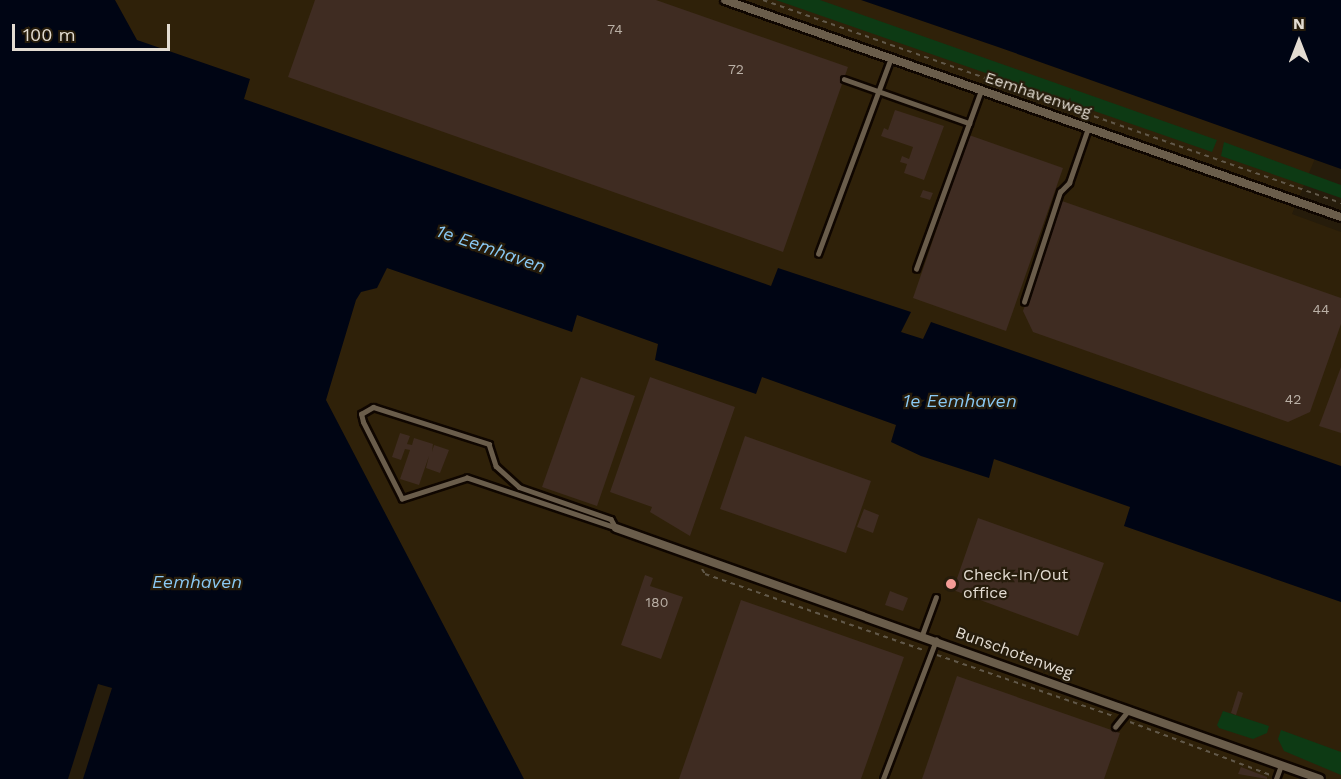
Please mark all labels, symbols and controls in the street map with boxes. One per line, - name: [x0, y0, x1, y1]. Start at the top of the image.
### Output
- scale bar: [15, 12, 172, 50]
- north arrow: [1269, 12, 1329, 72]
- text: N: [1293, 14, 1305, 33]
- house number: 74: [607, 21, 623, 37]
- text: 100 m: [23, 24, 76, 45]
- house number: 72: [728, 61, 744, 77]
- street label: Eemhavenweg: [982, 68, 1094, 122]
- water label: 1e Eemhaven: [434, 220, 548, 278]
- house number: 44: [1312, 301, 1330, 317]
- water label: 1e Eemhaven: [903, 390, 1017, 412]
- house number: 42: [1285, 391, 1301, 407]
- place label: Check-In/Out office: [963, 565, 1068, 603]
- water label: Eemhaven: [152, 571, 242, 593]
- marker: Check-In/Out office: [944, 577, 958, 591]
- house number: 180: [646, 594, 668, 610]
- street label: Bunschotenweg: [953, 623, 1075, 683]

